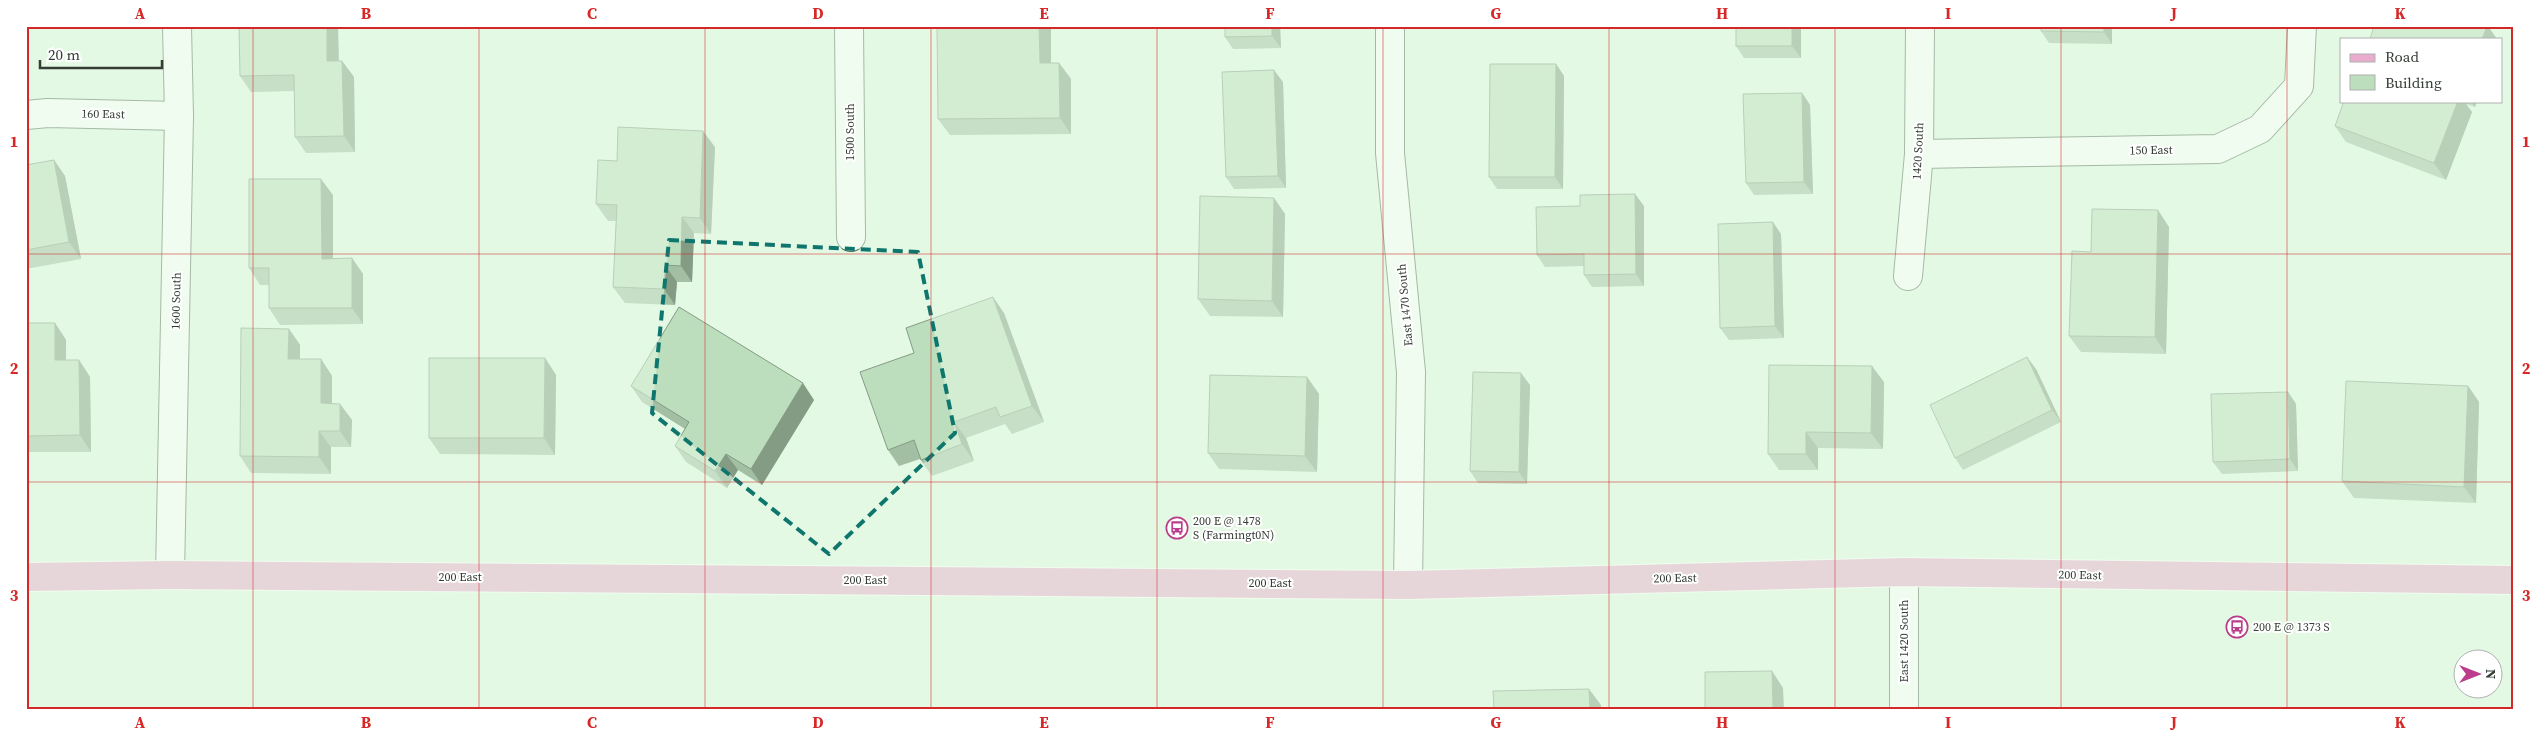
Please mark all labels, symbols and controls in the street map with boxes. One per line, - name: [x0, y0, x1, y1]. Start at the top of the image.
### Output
- text: A: [135, 2, 146, 24]
- text: B: [361, 2, 372, 24]
- text: C: [587, 2, 597, 24]
- text: D: [812, 2, 824, 24]
- text: E: [1039, 2, 1049, 24]
- text: F: [1265, 2, 1275, 24]
- text: G: [1491, 2, 1502, 24]
- text: H: [1716, 2, 1728, 24]
- text: I: [1945, 2, 1951, 24]
- text: J: [2170, 2, 2177, 24]
- text: K: [2394, 2, 2406, 24]
- scale bar: [40, 38, 162, 70]
- legend: [2340, 38, 2502, 102]
- text: 20 m: [48, 44, 80, 65]
- text: Road: [2385, 46, 2419, 67]
- text: Building: [2385, 72, 2442, 93]
- street label: 1500 South: [842, 103, 858, 161]
- street label: 160 East: [81, 106, 125, 122]
- street label: 1420 South: [1909, 122, 1927, 180]
- text: 1: [10, 130, 18, 152]
- text: 1: [2522, 130, 2530, 152]
- street label: 150 East: [2129, 142, 2173, 158]
- street label: East 1470 South: [1393, 263, 1417, 347]
- street label: 1600 South: [167, 272, 185, 330]
- text: 2: [10, 357, 19, 379]
- text: 2: [2522, 357, 2531, 379]
- place label: 200 E @ 1478 S (Farmingt0N): [1193, 513, 1274, 543]
- bus stop icon: 200 E @ 1478 S (Farmingt0N): [1165, 516, 1189, 540]
- street label: 200 East: [2058, 567, 2102, 583]
- street label: 200 East: [438, 569, 482, 585]
- street label: 200 East: [1653, 570, 1697, 586]
- street label: 200 East: [843, 572, 887, 588]
- street label: 200 East: [1248, 575, 1292, 591]
- text: 3: [10, 584, 19, 606]
- text: 3: [2522, 584, 2531, 606]
- street label: East 1420 South: [1896, 600, 1912, 682]
- bus stop icon: 200 E @ 1373 S: [2225, 615, 2249, 639]
- place label: 200 E @ 1373 S: [2253, 619, 2330, 635]
- north arrow: [2452, 648, 2502, 698]
- text: N: [2481, 669, 2501, 679]
- text: A: [135, 711, 146, 733]
- text: B: [361, 711, 372, 733]
- text: C: [587, 711, 597, 733]
- text: D: [812, 711, 824, 733]
- text: E: [1039, 711, 1049, 733]
- text: F: [1265, 711, 1275, 733]
- text: G: [1491, 711, 1502, 733]
- text: H: [1716, 711, 1728, 733]
- text: I: [1945, 711, 1951, 733]
- text: J: [2170, 711, 2177, 733]
- text: K: [2394, 711, 2406, 733]

